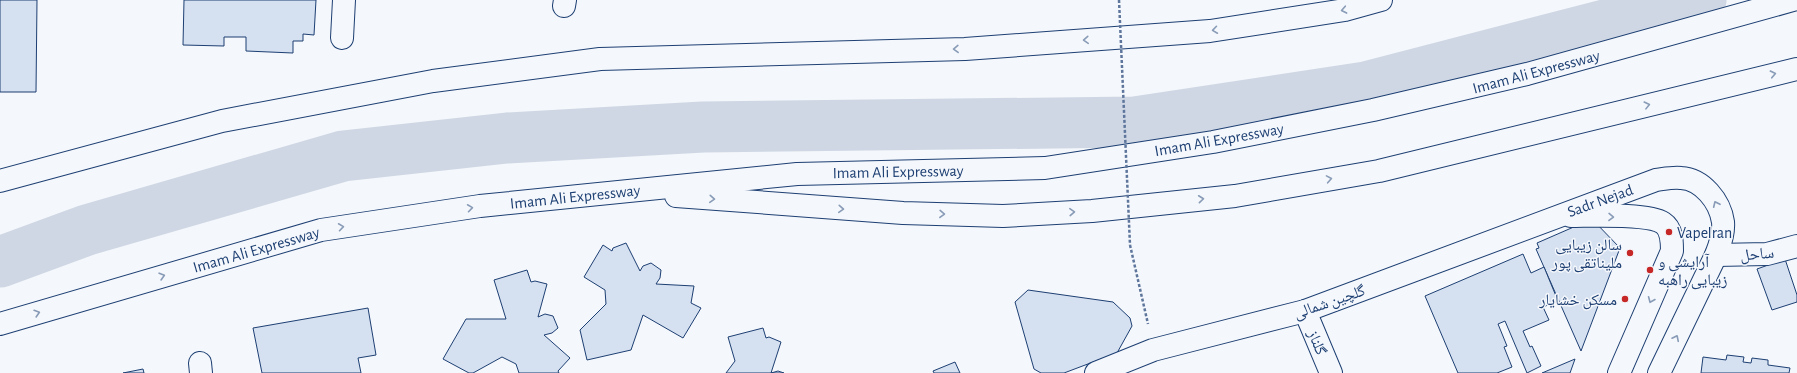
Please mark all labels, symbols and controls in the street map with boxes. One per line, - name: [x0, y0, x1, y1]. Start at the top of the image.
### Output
- one-way arrow: [1341, 5, 1347, 13]
- one-way arrow: [1212, 25, 1218, 34]
- one-way arrow: [1083, 35, 1089, 44]
- one-way arrow: [953, 45, 959, 53]
- street label: Imam Ali Expressway: [1471, 47, 1602, 98]
- one-way arrow: [1770, 70, 1776, 79]
- one-way arrow: [1644, 102, 1650, 110]
- street label: Imam Ali Expressway: [1153, 121, 1285, 160]
- street label: Imam Ali Expressway: [832, 163, 964, 182]
- one-way arrow: [1326, 175, 1332, 184]
- street label: Imam Ali Expressway: [509, 182, 641, 213]
- street label: Sadr Nejad: [1565, 182, 1636, 221]
- one-way arrow: [709, 194, 715, 203]
- one-way arrow: [1198, 195, 1204, 204]
- one-way arrow: [1713, 201, 1721, 208]
- one-way arrow: [467, 204, 473, 213]
- one-way arrow: [838, 204, 844, 213]
- one-way arrow: [1069, 208, 1075, 217]
- one-way arrow: [939, 210, 945, 219]
- one-way arrow: [1608, 212, 1614, 221]
- one-way arrow: [338, 223, 344, 232]
- street label: Imam Ali Expressway: [191, 224, 322, 277]
- place label: VapeIran: [1677, 225, 1732, 241]
- marker: VapeIran: [1664, 227, 1674, 237]
- place label: سالن زیبایی ملیناتقی پور: [1551, 237, 1622, 273]
- street label: ساحل: [1739, 245, 1775, 265]
- marker: سالن زیبایی ملیناتقی پور: [1625, 248, 1635, 258]
- place label: آرایشی و زیبایی راهبه: [1658, 253, 1728, 290]
- marker: آرایشی و زیبایی راهبه: [1645, 265, 1655, 275]
- one-way arrow: [158, 272, 165, 281]
- street label: گلچین شمالی: [1291, 282, 1368, 324]
- place label: مسکن خشایار: [1538, 292, 1617, 310]
- marker: مسکن خشایار: [1620, 294, 1630, 304]
- one-way arrow: [1647, 296, 1655, 303]
- one-way arrow: [34, 309, 41, 318]
- street label: گلناز: [1304, 327, 1329, 358]
- one-way arrow: [1671, 335, 1679, 342]

